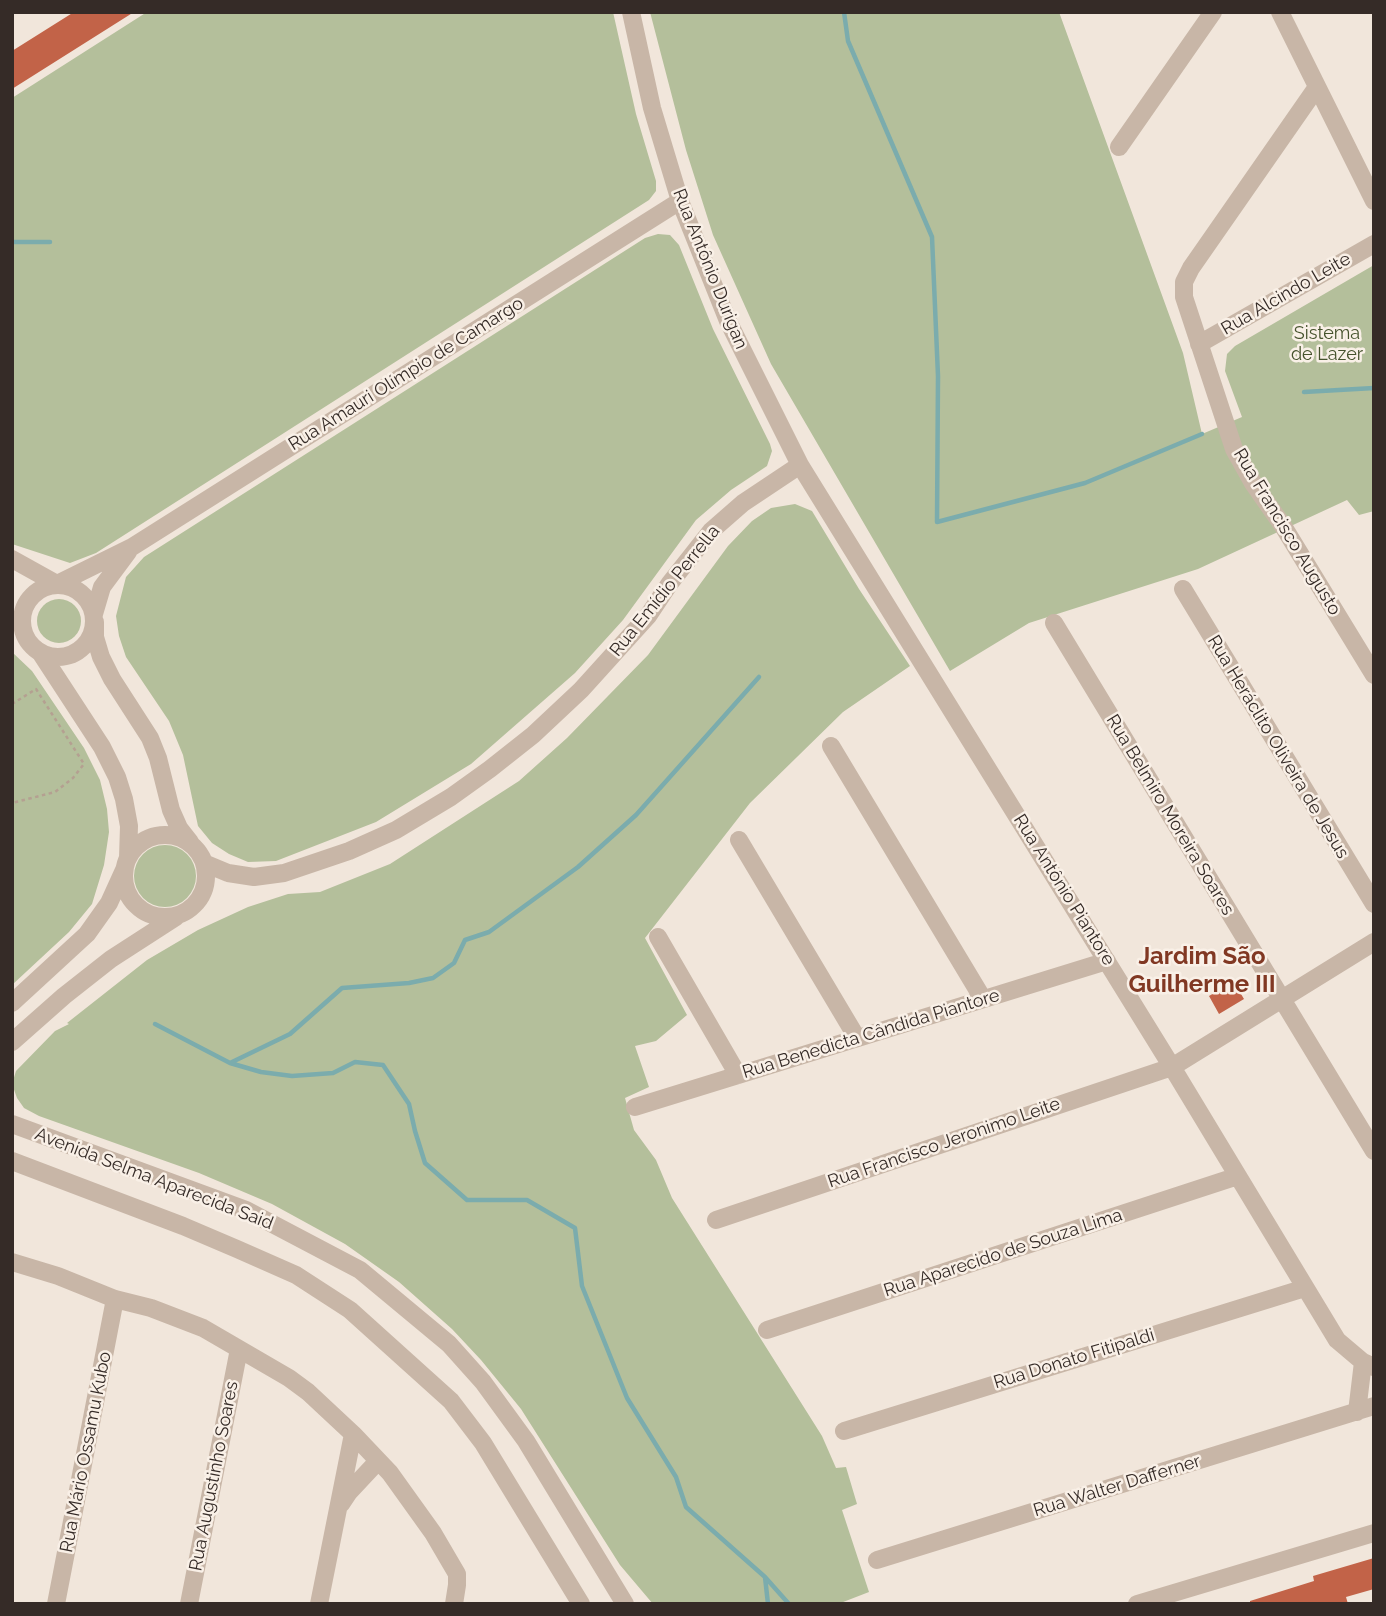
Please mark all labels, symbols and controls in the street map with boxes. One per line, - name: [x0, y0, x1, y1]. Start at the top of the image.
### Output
- street label: Rua Antônio Durigan: [668, 186, 752, 352]
- street label: Rua Alcindo Leite: [1217, 248, 1355, 340]
- street label: Rua Amauri Olímpio de Camargo: [285, 293, 527, 455]
- park label: Sistema de Lazer: [1291, 323, 1363, 366]
- street label: Rua Francisco Augusto: [1229, 445, 1345, 619]
- street label: Rua Emídio Perrella: [605, 521, 725, 661]
- street label: Rua Heráclito Oliveira de Jesus: [1203, 631, 1353, 863]
- street label: Rua Belmiro Moreira Soares: [1101, 711, 1239, 919]
- street label: Rua Antônio Piantore: [1009, 810, 1119, 970]
- district label: Jardim São Guilherme III: [1128, 943, 1276, 999]
- street label: Rua Benedicta Cândida Piantore: [740, 985, 1002, 1083]
- street label: Rua Francisco Jeronimo Leite: [825, 1093, 1063, 1193]
- street label: Avenida Selma Aparecida Said: [32, 1123, 276, 1235]
- street label: Rua Aparecido de Souza Lima: [881, 1204, 1125, 1302]
- street label: Rua Donato Fitipaldi: [991, 1324, 1157, 1394]
- street label: Rua Mário Ossamu Kubo: [56, 1350, 116, 1554]
- street label: Rua Augustinho Soares: [185, 1379, 243, 1573]
- street label: Rua Walter Dafferner: [1031, 1450, 1203, 1522]

